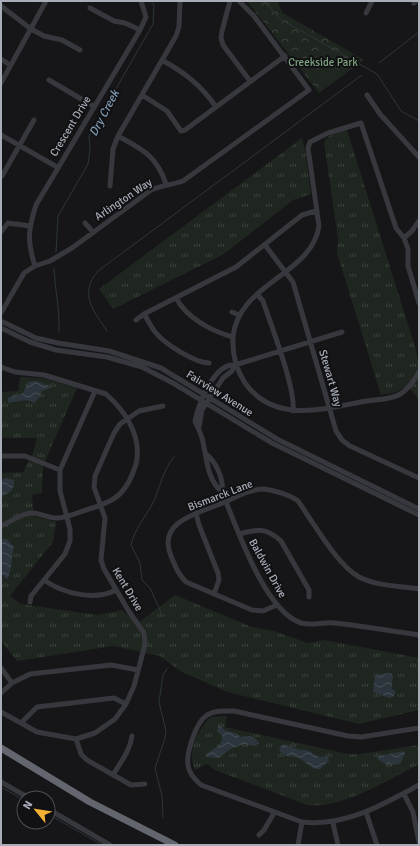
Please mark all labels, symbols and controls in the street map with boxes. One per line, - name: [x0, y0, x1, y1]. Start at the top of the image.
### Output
- park label: Creekside Park: [288, 56, 358, 69]
- water label: Dry Creek: [86, 87, 123, 139]
- street label: Crescent Drive: [47, 94, 94, 159]
- street label: Arlington Way: [92, 175, 155, 223]
- street label: Stewart Way: [316, 348, 345, 409]
- street label: Fairview Avenue: [184, 368, 256, 419]
- street label: Bismarck Lane: [186, 477, 254, 514]
- street label: Baldwin Drive: [246, 537, 289, 600]
- street label: Kent Drive: [109, 565, 146, 614]
- north arrow: [16, 790, 56, 830]
- text: N: [20, 799, 35, 812]

